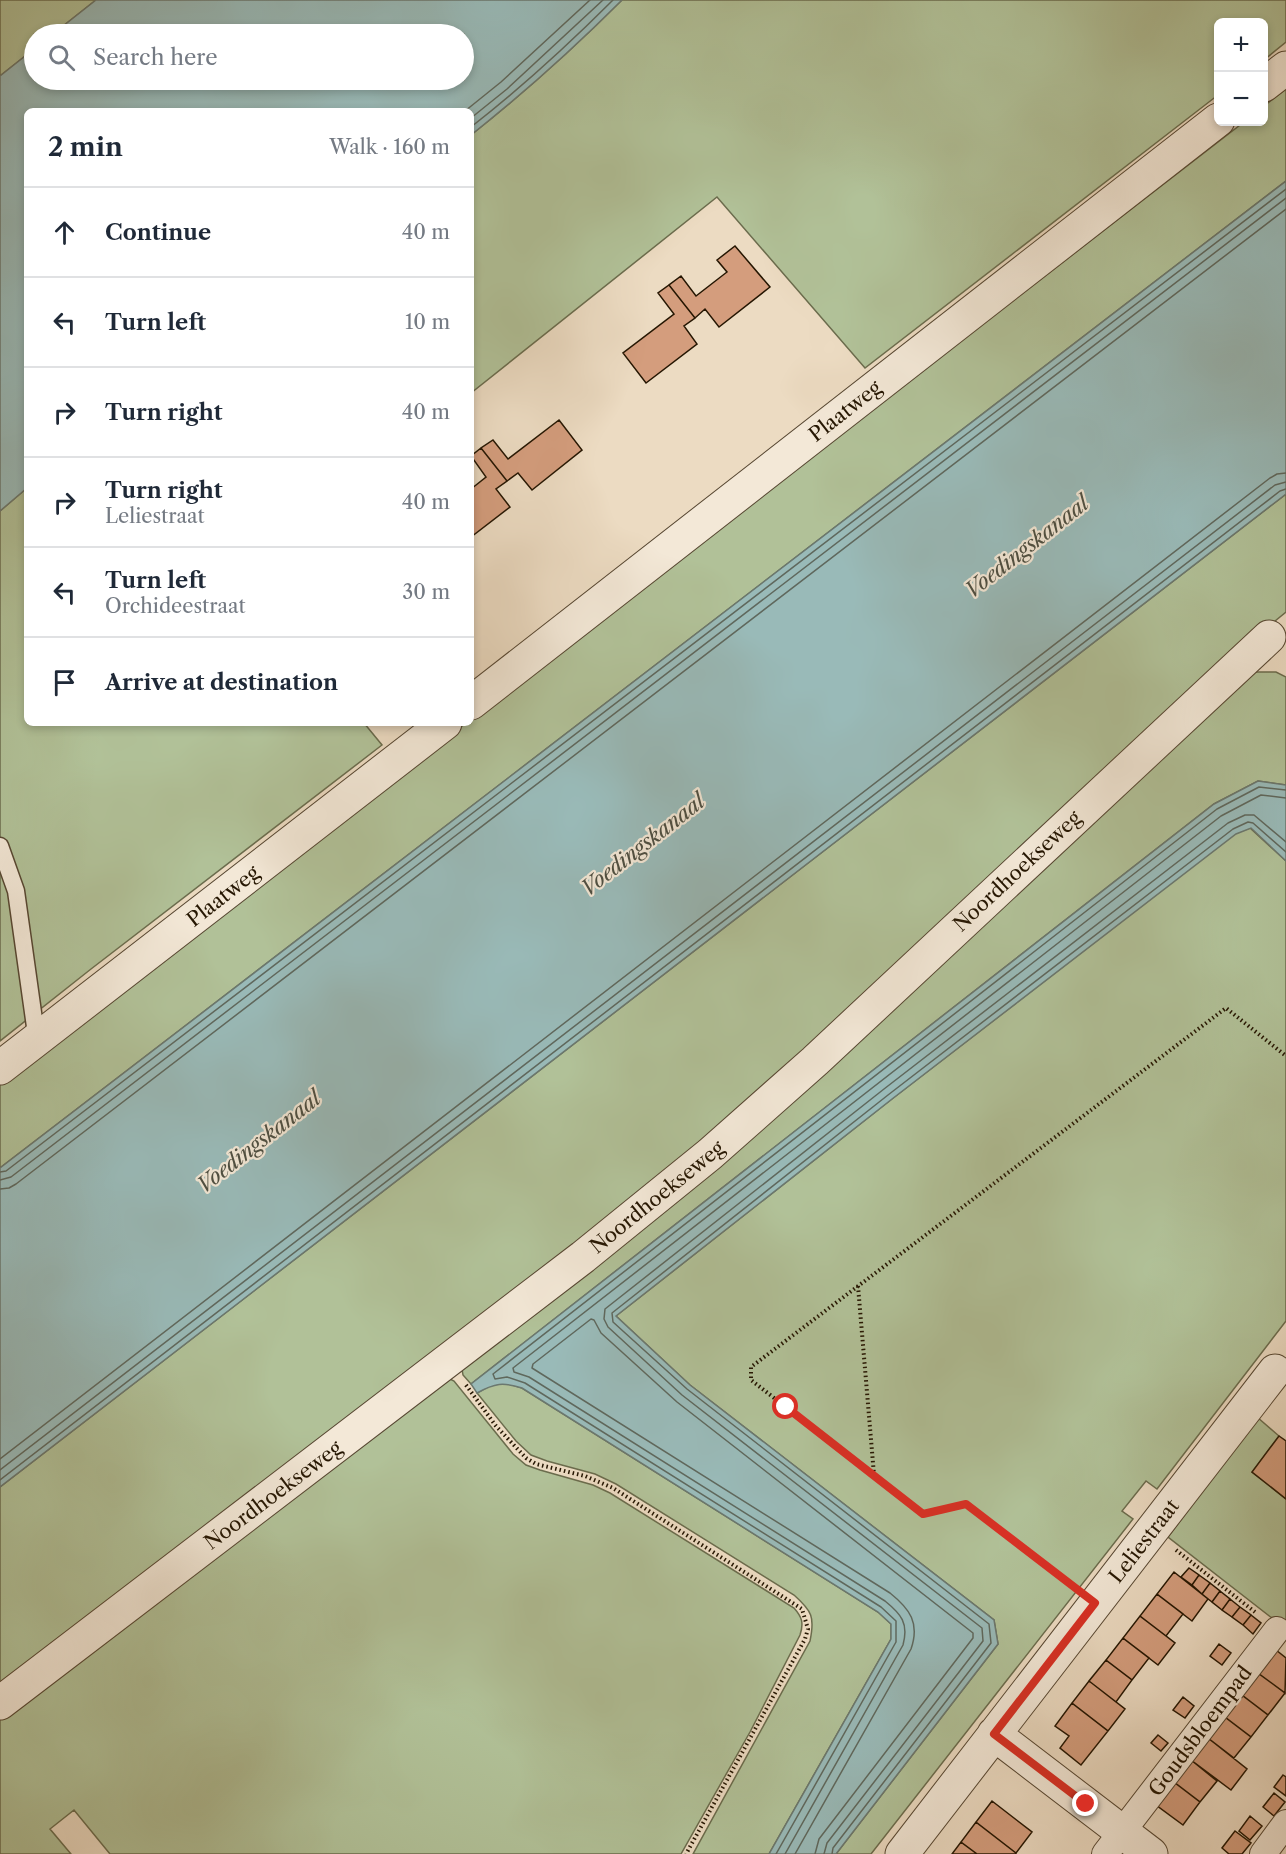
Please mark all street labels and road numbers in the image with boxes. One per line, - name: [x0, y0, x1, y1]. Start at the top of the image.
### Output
- street label: Plaatweg: [804, 375, 886, 447]
- street label: Noordhoekseweg: [948, 805, 1086, 936]
- street label: Plaatweg: [182, 860, 264, 932]
- street label: Noordhoekseweg: [585, 1135, 729, 1258]
- street label: Noordhoekseweg: [200, 1435, 347, 1554]
- street label: Leliestraat: [1104, 1494, 1184, 1588]
- street label: Goudsbloempad: [1143, 1661, 1257, 1801]

